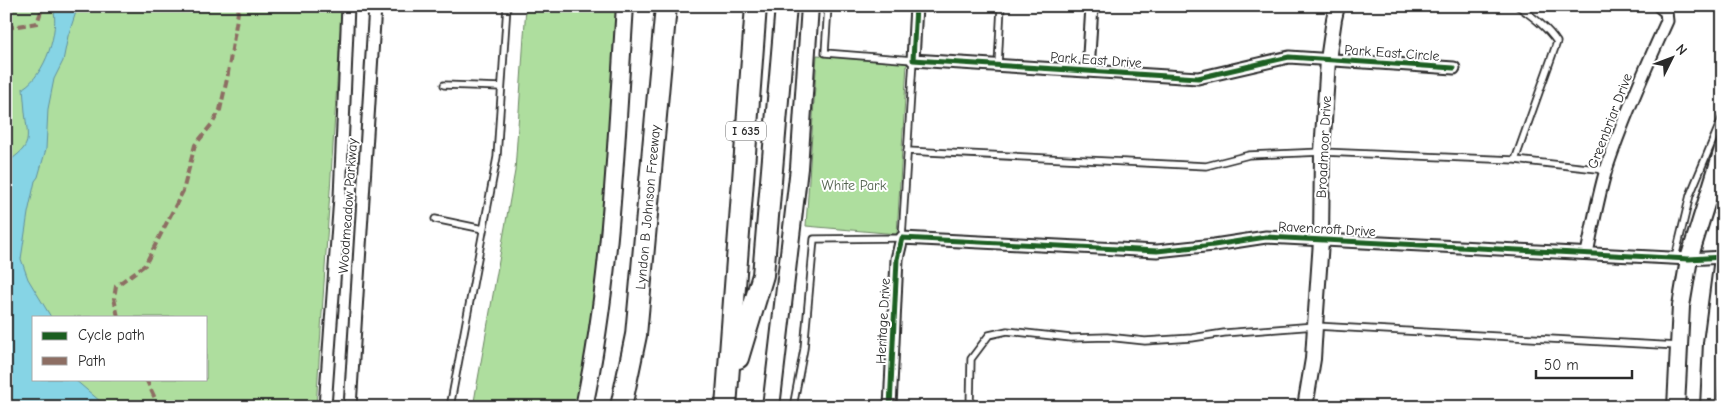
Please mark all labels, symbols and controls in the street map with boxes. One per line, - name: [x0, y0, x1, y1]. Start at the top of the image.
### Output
- north arrow: [1646, 32, 1696, 82]
- street label: Park East Circle: [1344, 41, 1440, 65]
- text: N: [1672, 41, 1691, 59]
- street label: Park East Drive: [1050, 48, 1142, 72]
- street label: Greenbriar Drive: [1584, 71, 1636, 171]
- street label: Broadmoor Drive: [1313, 95, 1335, 199]
- road number: I 635: [726, 122, 766, 140]
- street label: Lyndon B Johnson Freeway: [632, 123, 664, 290]
- street label: Woodmeadow Parkway: [335, 137, 361, 274]
- park label: White Park: [822, 177, 887, 194]
- street label: Ravencroft Drive: [1278, 218, 1376, 240]
- street label: Heritage Drive: [872, 278, 894, 364]
- legend: [32, 316, 208, 380]
- text: Cycle path: [78, 326, 145, 344]
- scale bar: [1536, 348, 1633, 380]
- text: Path: [78, 352, 106, 370]
- text: 50 m: [1544, 356, 1579, 374]

